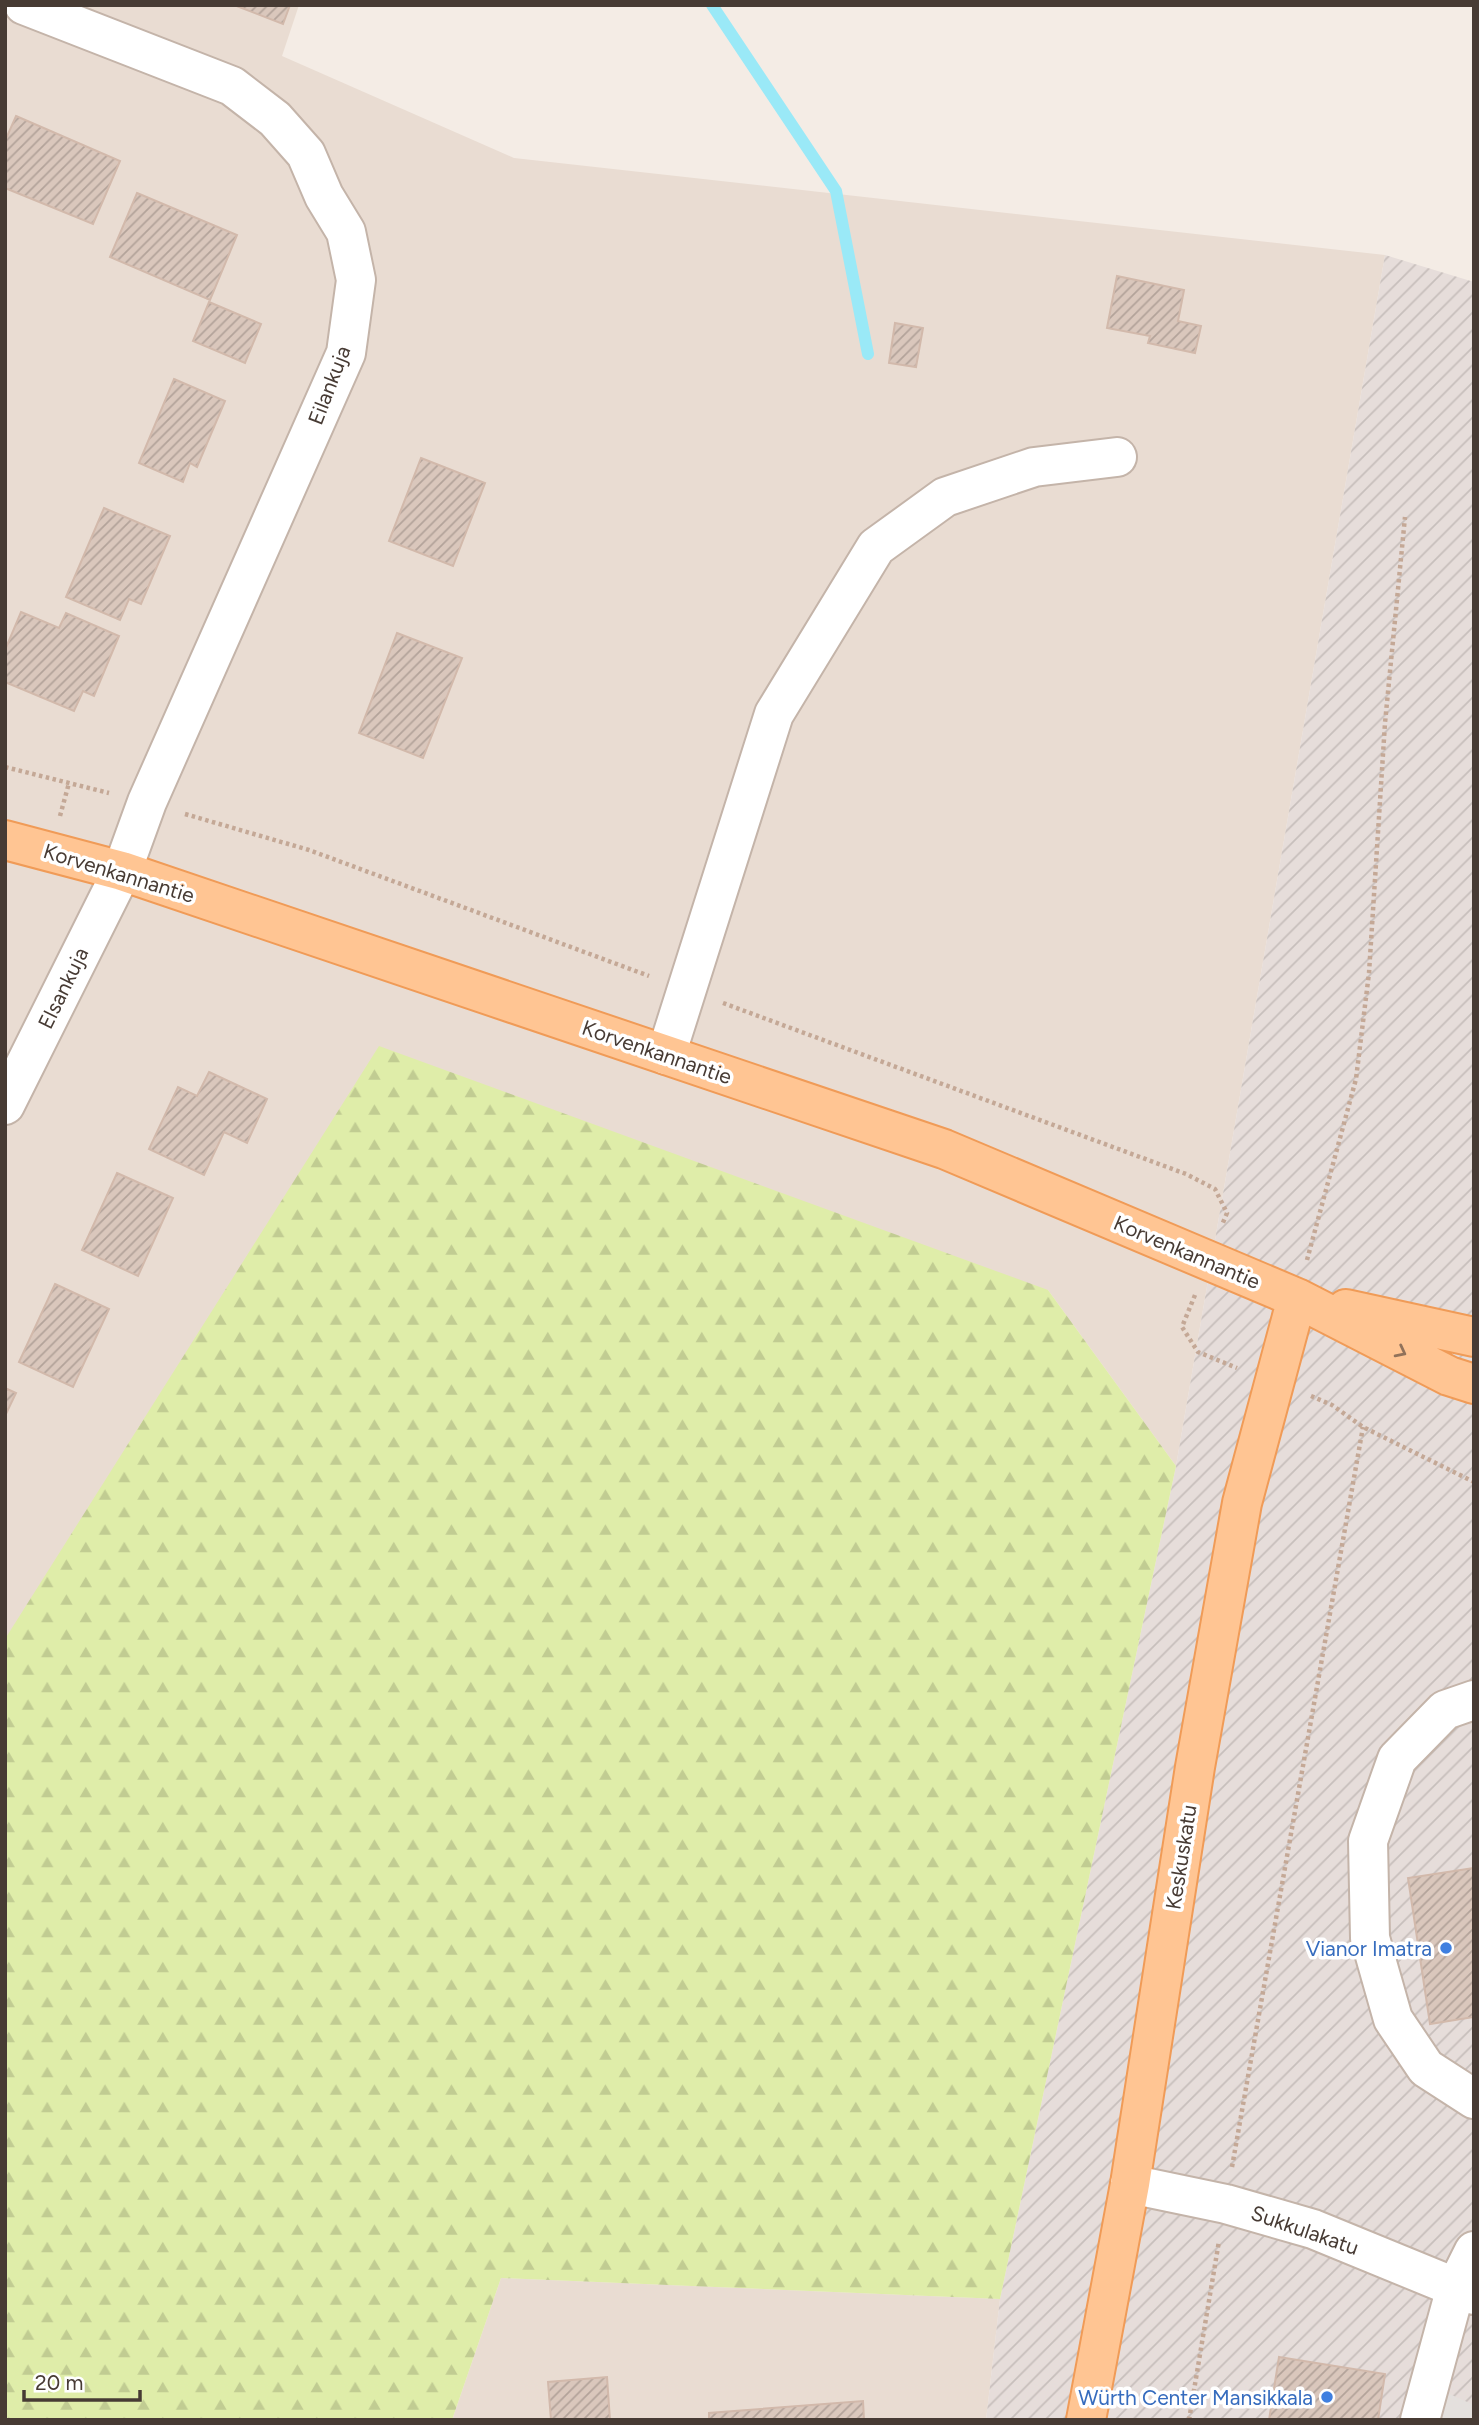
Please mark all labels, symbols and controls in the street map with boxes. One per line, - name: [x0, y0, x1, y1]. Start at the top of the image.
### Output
- street label: Eilankuja: [303, 342, 355, 428]
- street label: Korvenkannantie: [40, 838, 198, 908]
- street label: Elsankuja: [33, 943, 93, 1033]
- street label: Korvenkannantie: [579, 1015, 735, 1089]
- street label: Korvenkannantie: [1110, 1210, 1264, 1294]
- one-way arrow: [1394, 1343, 1406, 1357]
- street label: Keskuskatu: [1160, 1803, 1202, 1911]
- place label: Vianor Imatra: [1306, 1936, 1432, 1961]
- marker: Vianor Imatra: [1438, 1940, 1454, 1956]
- street label: Sukkulakatu: [1248, 2200, 1362, 2260]
- scale bar: [24, 2358, 140, 2402]
- text: 20 m: [35, 2370, 83, 2395]
- place label: Würth Center Mansikkala: [1078, 2385, 1313, 2410]
- marker: Würth Center Mansikkala: [1319, 2389, 1335, 2405]

